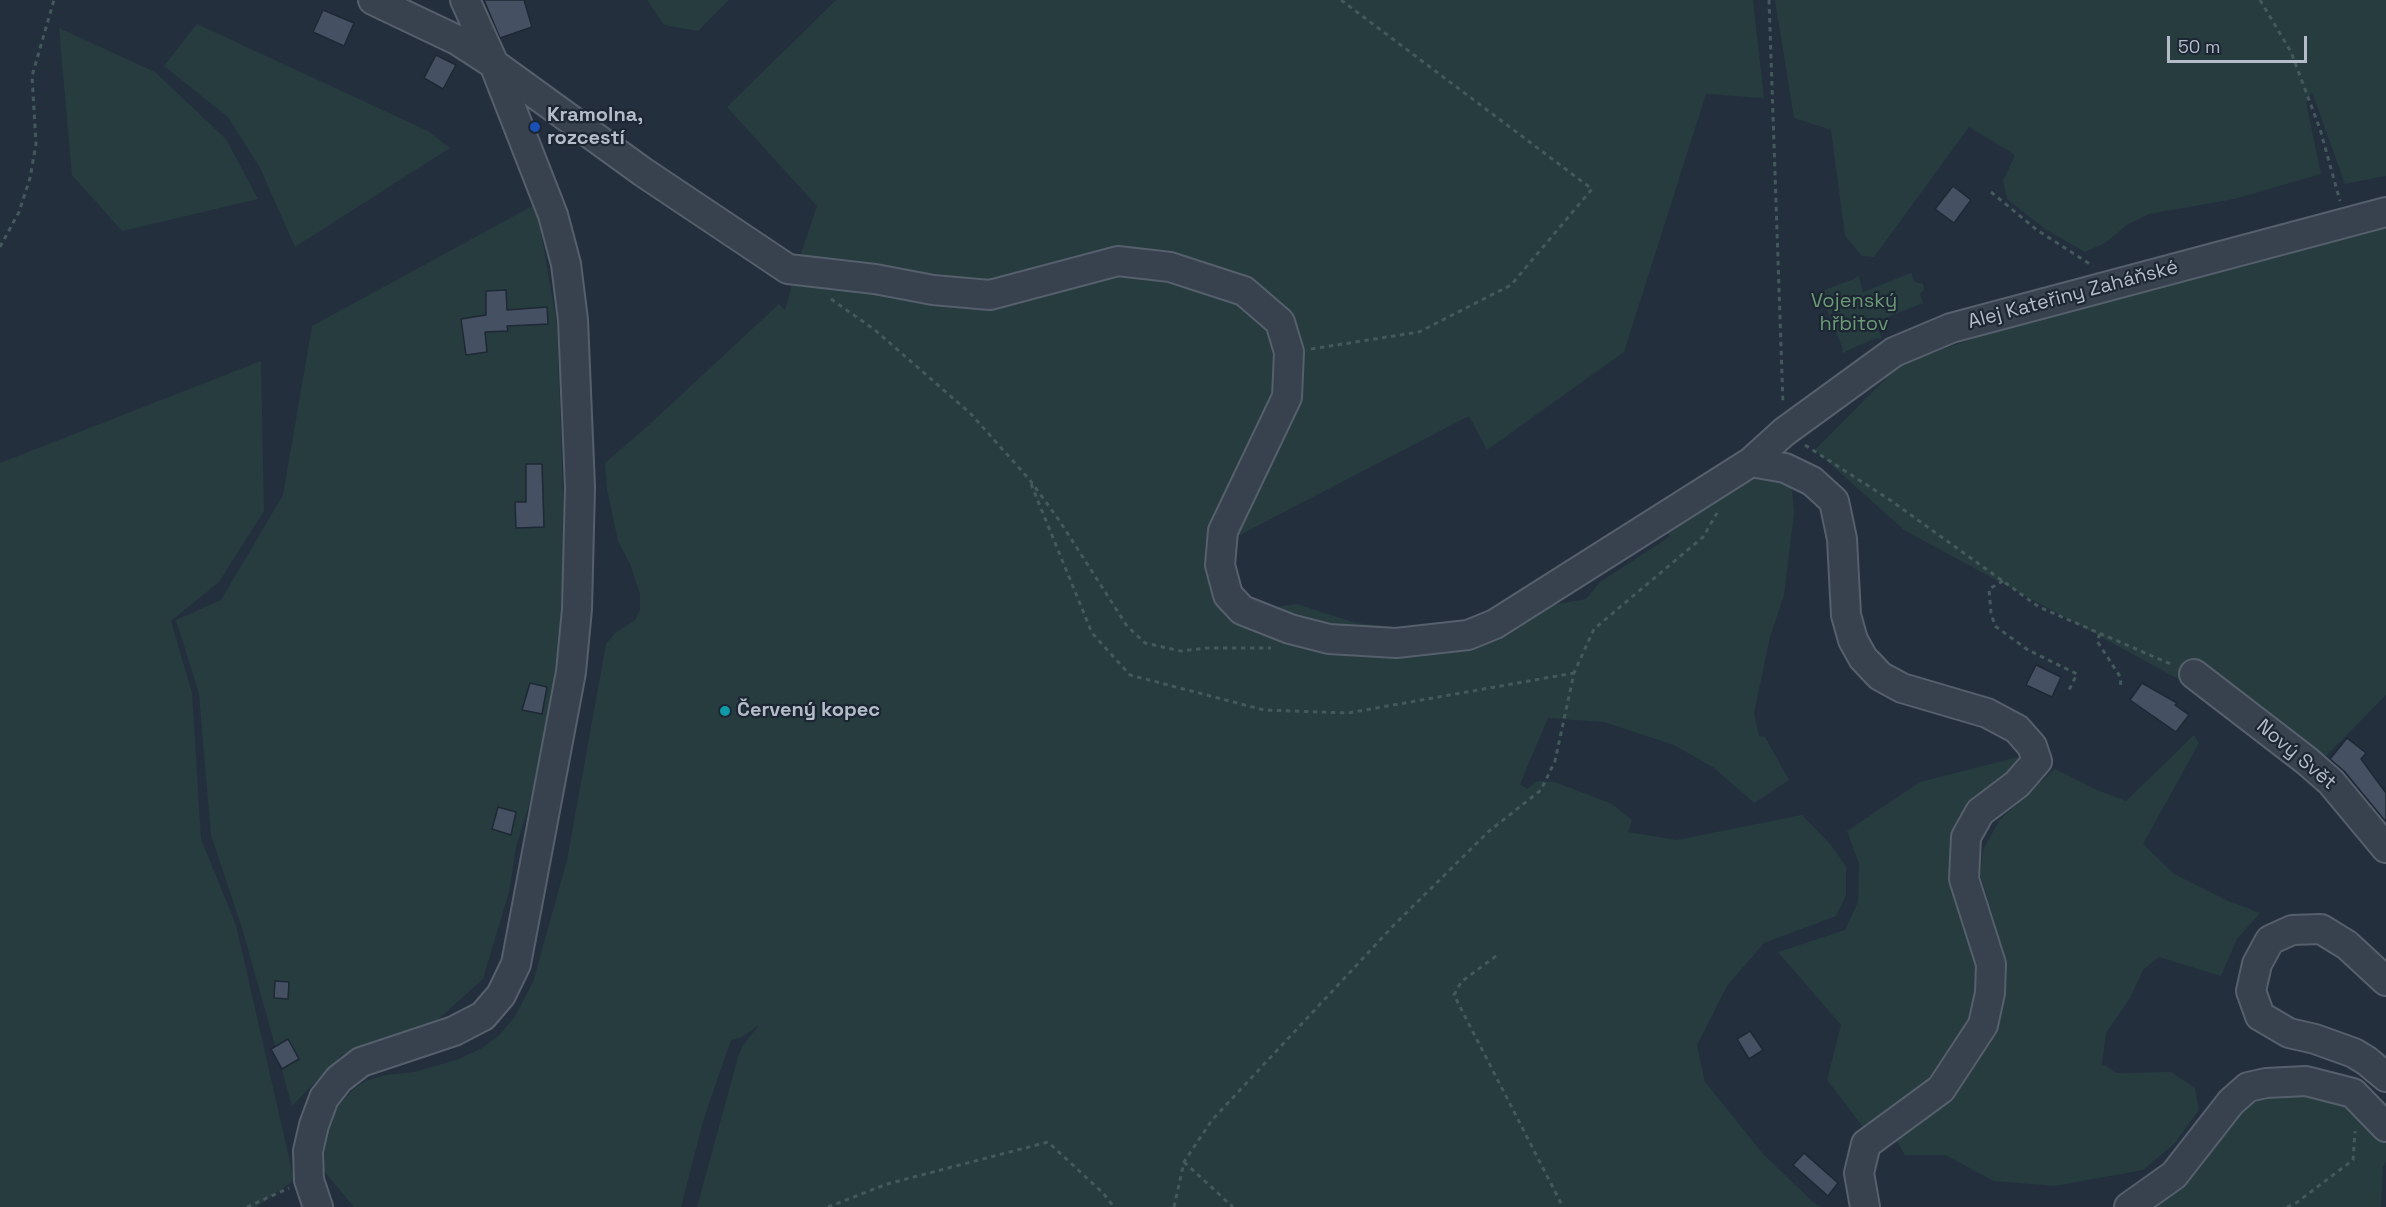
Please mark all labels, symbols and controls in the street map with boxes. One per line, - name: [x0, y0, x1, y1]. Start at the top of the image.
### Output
- scale bar: [2170, 24, 2310, 62]
- text: 50 m: [2178, 35, 2220, 58]
- place label: Kramolna, rozcestí: [547, 104, 643, 151]
- marker: Kramolna, rozcestí: [528, 120, 542, 134]
- street label: Alej Kateřiny Zaháňské: [1965, 255, 2181, 335]
- park label: Vojenský hřbitov: [1811, 290, 1897, 337]
- place label: Červený kopec: [737, 699, 880, 723]
- marker: Červený kopec: [718, 704, 732, 718]
- street label: Nový Svět: [2251, 715, 2341, 795]

